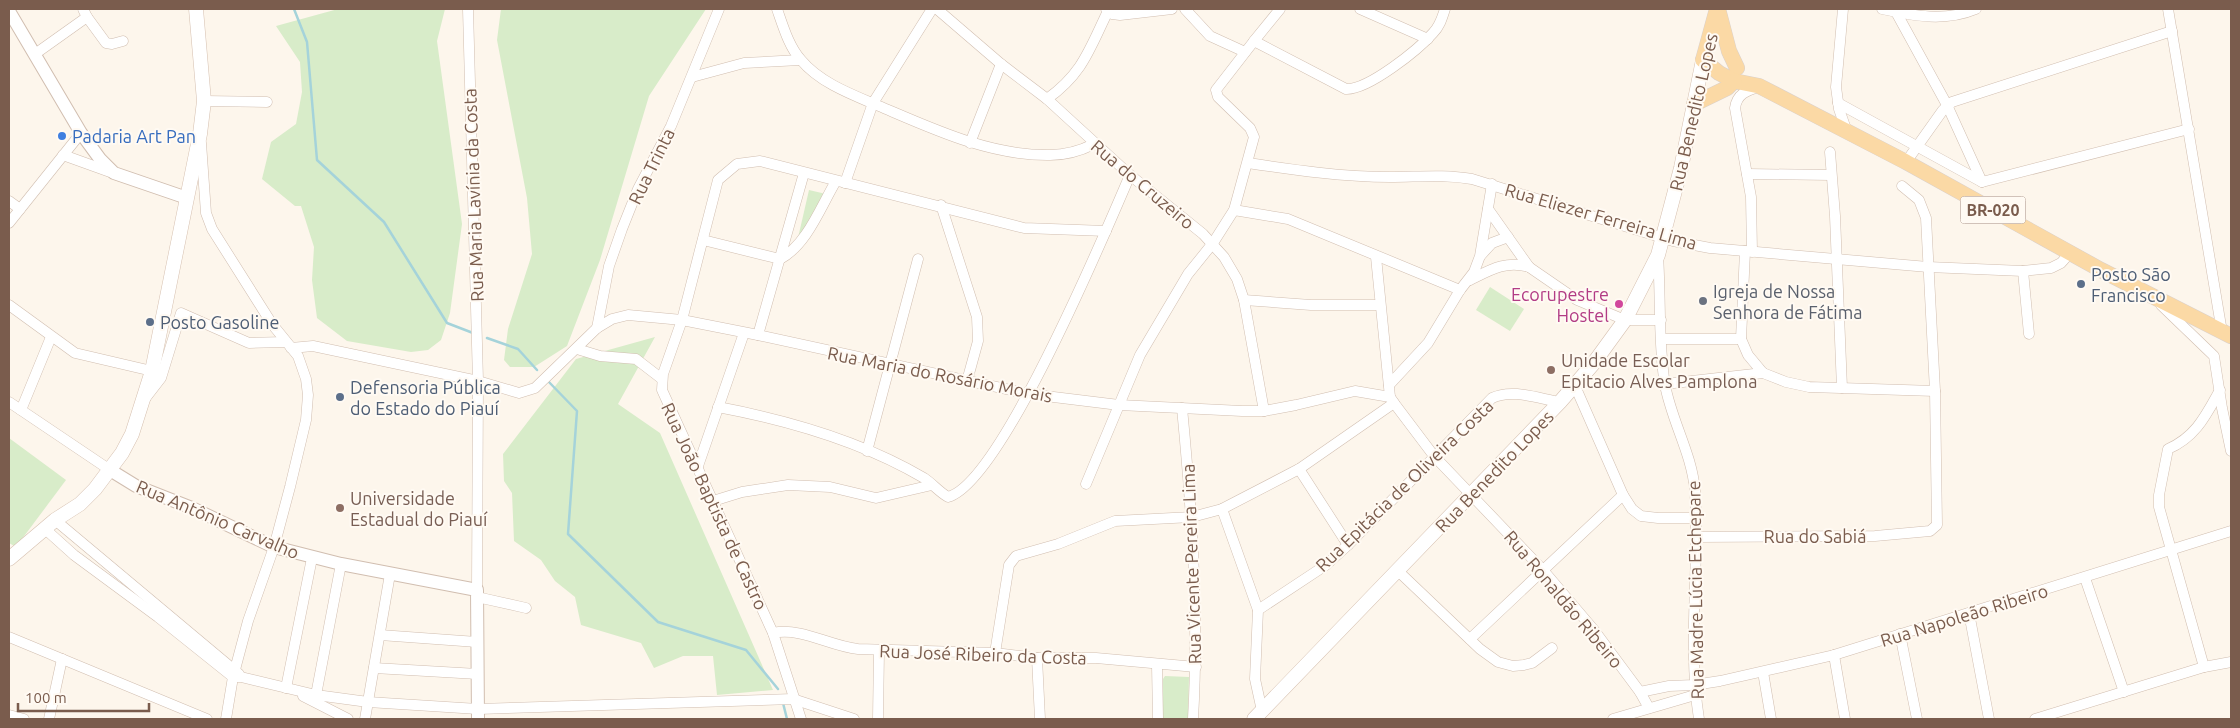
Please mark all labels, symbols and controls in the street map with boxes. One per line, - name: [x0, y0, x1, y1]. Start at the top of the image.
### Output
- street label: Rua Benedito Lopes: [1665, 31, 1721, 193]
- street label: Rua Maria Lavínia da Costa: [459, 88, 487, 302]
- street label: Rua Trinta: [624, 125, 678, 207]
- place label: Padaria Art Pan: [72, 126, 196, 146]
- marker: Padaria Art Pan: [56, 130, 68, 142]
- street label: Rua do Cruzeiro: [1088, 135, 1198, 233]
- street label: Rua Eliezer Ferreira Lima: [1503, 179, 1699, 253]
- road number: BR-020: [1960, 196, 2026, 224]
- place label: Posto São Francisco: [2091, 264, 2171, 305]
- marker: Posto São Francisco: [2075, 278, 2087, 290]
- place label: Igreja de Nossa Senhora de Fátima: [1713, 281, 1863, 322]
- place label: Ecorupestre Hostel: [1511, 284, 1609, 325]
- marker: Igreja de Nossa Senhora de Fátima: [1697, 295, 1709, 307]
- marker: Ecorupestre Hostel: [1613, 298, 1625, 310]
- place label: Posto Gasoline: [160, 312, 279, 332]
- marker: Posto Gasoline: [144, 316, 156, 328]
- street label: Rua Maria do Rosário Morais: [826, 342, 1054, 406]
- place label: Unidade Escolar Epitacio Alves Pamplona: [1561, 350, 1757, 391]
- marker: Unidade Escolar Epitacio Alves Pamplona: [1545, 364, 1557, 376]
- place label: Defensoria Pública do Estado do Piauí: [350, 377, 501, 418]
- marker: Defensoria Pública do Estado do Piauí: [334, 391, 346, 403]
- street label: Rua Epitácia de Oliveira Costa: [1311, 395, 1497, 575]
- street label: Rua João Baptista de Castro: [658, 399, 772, 613]
- street label: Rua Benedito Lopes: [1431, 406, 1557, 536]
- street label: Rua Vicente Pereira Lima: [1178, 463, 1204, 665]
- street label: Rua Antônio Carvalho: [134, 476, 302, 562]
- street label: Rua Madre Lúcia Etchepare: [1683, 480, 1707, 700]
- place label: Universidade Estadual do Piauí: [350, 488, 488, 529]
- marker: Universidade Estadual do Piauí: [334, 502, 346, 514]
- street label: Rua Ronaldão Ribeiro: [1501, 526, 1627, 672]
- street label: Rua do Sabiá: [1764, 526, 1866, 546]
- street label: Rua Napoleão Ribeiro: [1878, 580, 2050, 650]
- street label: Rua José Ribeiro da Costa: [879, 640, 1087, 668]
- scale bar: [18, 680, 149, 712]
- text: 100 m: [25, 689, 67, 706]

